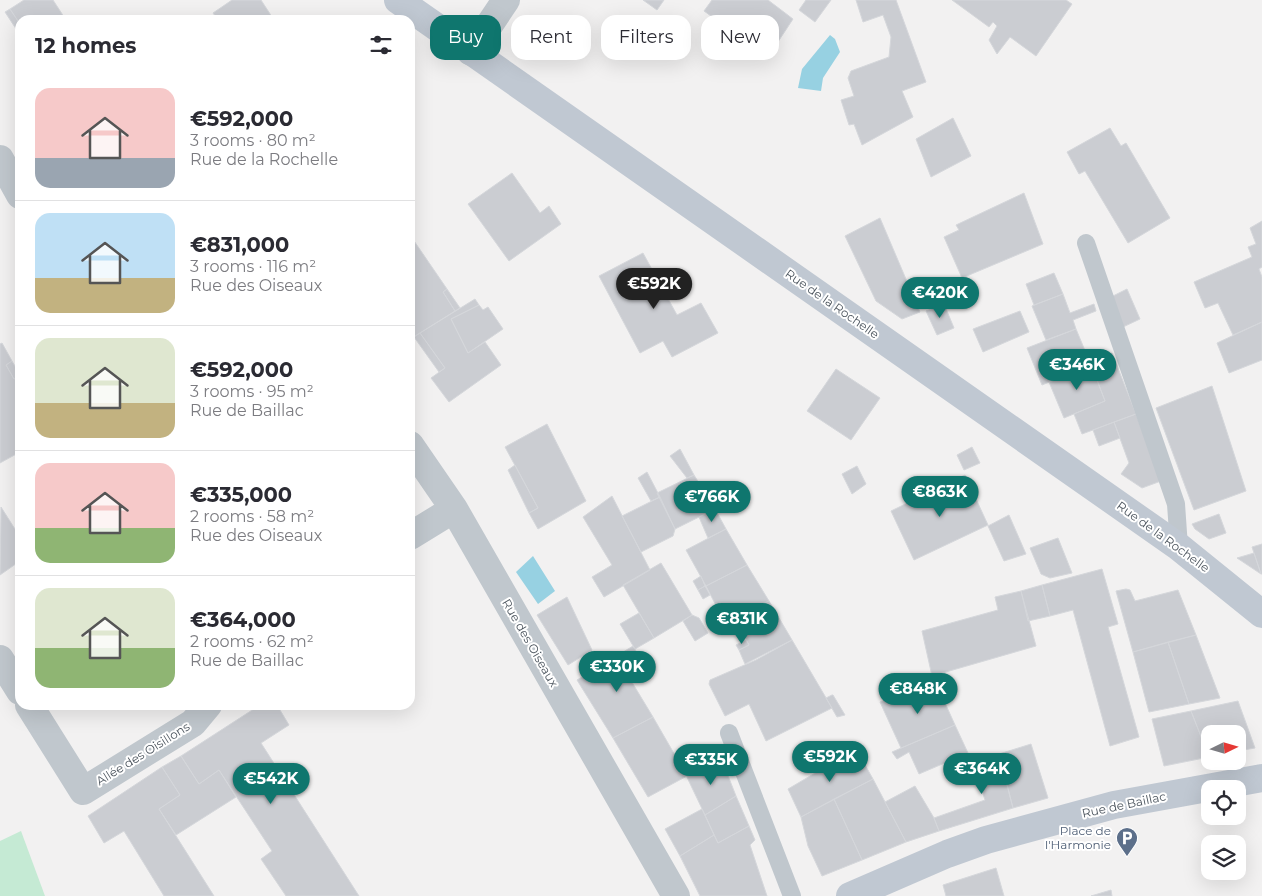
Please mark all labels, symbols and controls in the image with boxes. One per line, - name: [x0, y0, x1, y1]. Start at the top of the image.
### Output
- chip: Buy: [430, 15, 501, 60]
- chip: Rent: [511, 15, 591, 60]
- chip: Filters: [601, 15, 691, 60]
- chip: New: [701, 15, 779, 60]
- icon: filters: [367, 31, 395, 59]
- text: 12 homes: [35, 33, 136, 58]
- text: €592,000: [190, 106, 293, 131]
- icon: home: [75, 108, 135, 168]
- text: 3 rooms · 80 m²: [190, 131, 316, 150]
- text: Rue de la Rochelle: [190, 150, 338, 169]
- text: €831,000: [190, 232, 289, 257]
- icon: home: [75, 233, 135, 293]
- text: 3 rooms · 116 m²: [190, 257, 316, 276]
- street label: Rue de la Rochelle: [783, 266, 882, 342]
- pin: €592K: [619, 268, 689, 310]
- text: €592K: [627, 274, 681, 293]
- text: Rue des Oiseaux: [190, 276, 322, 295]
- pin: €420K: [905, 276, 975, 319]
- text: €420K: [912, 283, 968, 302]
- pin: €346K: [1042, 348, 1112, 391]
- text: €346K: [1049, 355, 1105, 374]
- text: €592,000: [190, 357, 293, 382]
- icon: home: [75, 358, 135, 418]
- text: 3 rooms · 95 m²: [190, 382, 314, 401]
- text: Rue de Baillac: [190, 401, 304, 420]
- pin: €863K: [905, 476, 975, 518]
- pin: €766K: [677, 480, 747, 523]
- text: €335,000: [190, 482, 292, 507]
- text: €863K: [913, 482, 967, 501]
- icon: home: [75, 483, 135, 543]
- text: €766K: [685, 487, 739, 506]
- street label: Rue de la Rochelle: [1114, 498, 1213, 575]
- text: 2 rooms · 58 m²: [190, 507, 314, 526]
- text: Rue des Oiseaux: [190, 526, 322, 545]
- street label: Rue des Oiseaux: [499, 596, 562, 690]
- pin: €831K: [707, 602, 777, 645]
- text: €364,000: [190, 607, 296, 632]
- icon: home: [75, 608, 135, 668]
- text: €831K: [717, 609, 767, 628]
- text: 2 rooms · 62 m²: [190, 632, 314, 651]
- pin: €330K: [582, 650, 652, 693]
- text: Rue de Baillac: [190, 651, 304, 670]
- text: €330K: [590, 657, 644, 676]
- pin: €848K: [883, 672, 953, 715]
- text: €848K: [890, 679, 946, 698]
- street label: Allée des Oisillons: [93, 719, 192, 788]
- north arrow: [1201, 725, 1246, 770]
- map controls: [1201, 725, 1246, 880]
- pin: €592K: [795, 740, 865, 783]
- pin: €335K: [676, 744, 746, 786]
- text: €592K: [803, 747, 857, 766]
- text: €335K: [684, 750, 738, 769]
- pin: €364K: [947, 752, 1017, 795]
- text: €364K: [954, 759, 1010, 778]
- pin: €542K: [236, 762, 306, 805]
- text: €542K: [244, 769, 298, 788]
- button: locate: [1201, 780, 1246, 825]
- street label: Rue de Baillac: [1081, 788, 1167, 821]
- place label: Place de l'Harmonie: [1045, 823, 1111, 852]
- parking icon: Place de l'Harmonie: [1115, 826, 1139, 857]
- button: layers: [1201, 835, 1246, 880]

